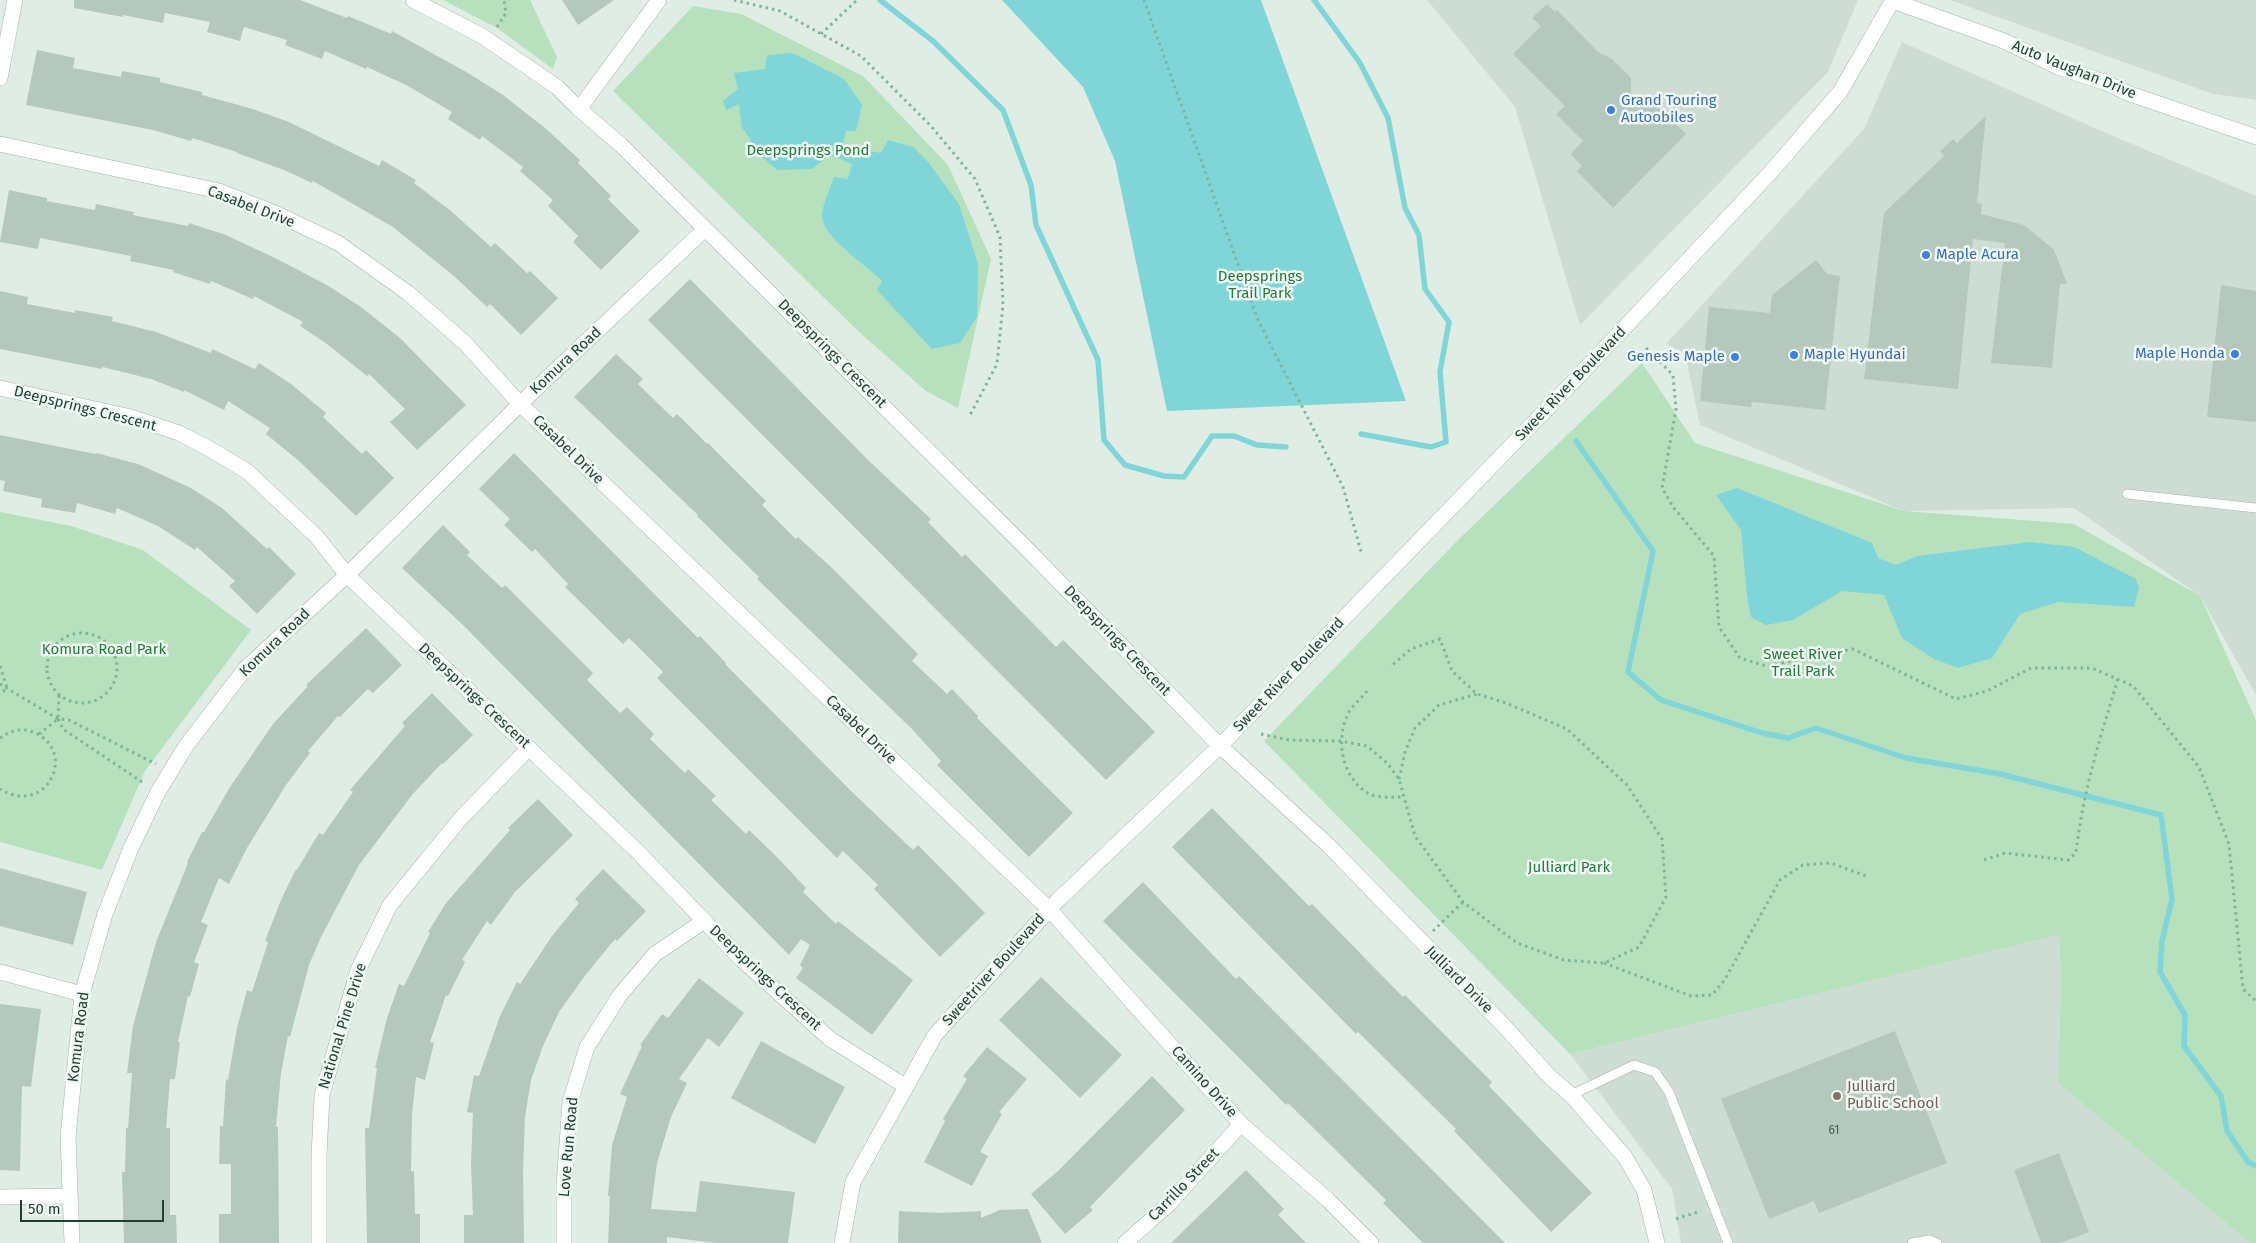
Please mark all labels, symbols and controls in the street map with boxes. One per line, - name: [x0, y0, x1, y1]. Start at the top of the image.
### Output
- street label: Auto Vaughan Drive: [2009, 37, 2139, 103]
- place label: Grand Touring Autoobiles: [1621, 92, 1717, 127]
- marker: Grand Touring Autoobiles: [1605, 104, 1617, 116]
- park label: Deepsprings Pond: [746, 142, 870, 160]
- street label: Casabel Drive: [205, 182, 297, 232]
- place label: Maple Acura: [1936, 246, 2019, 264]
- marker: Maple Acura: [1920, 249, 1932, 261]
- park label: Deepsprings Trail Park: [1218, 268, 1302, 303]
- street label: Deepsprings Crescent: [774, 296, 890, 412]
- street label: Komura Road: [527, 323, 605, 399]
- street label: Sweet River Boulevard: [1512, 323, 1630, 445]
- place label: Maple Honda: [2135, 345, 2225, 363]
- place label: Maple Hyundai: [1804, 346, 1906, 364]
- place label: Genesis Maple: [1627, 348, 1725, 366]
- marker: Maple Honda: [2229, 348, 2241, 360]
- marker: Maple Hyundai: [1788, 349, 1800, 361]
- marker: Genesis Maple: [1729, 351, 1741, 363]
- street label: Deepsprings Crescent: [12, 383, 158, 435]
- street label: Casabel Drive: [529, 412, 607, 488]
- street label: Deepsprings Crescent: [1060, 582, 1174, 700]
- street label: Komura Road: [236, 605, 314, 681]
- street label: Sweet River Boulevard: [1230, 614, 1348, 736]
- street label: Deepsprings Crescent: [414, 640, 534, 752]
- park label: Komura Road Park: [42, 641, 166, 659]
- park label: Sweet River Trail Park: [1763, 646, 1843, 681]
- street label: Casabel Drive: [822, 692, 900, 768]
- park label: Julliard Park: [1528, 859, 1610, 877]
- street label: Sweetriver Boulevard: [939, 910, 1049, 1030]
- street label: Deepsprings Crescent: [705, 922, 825, 1034]
- street label: Julliard Drive: [1422, 943, 1496, 1017]
- street label: National Pine Drive: [315, 961, 371, 1091]
- street label: Komura Road: [65, 991, 93, 1083]
- street label: Camino Drive: [1167, 1042, 1241, 1122]
- place label: Julliard Public School: [1847, 1078, 1939, 1113]
- marker: Julliard Public School: [1831, 1090, 1843, 1102]
- street label: Love Run Road: [556, 1096, 582, 1198]
- house number: 61: [1828, 1124, 1840, 1138]
- street label: Carrillo Street: [1145, 1145, 1223, 1225]
- scale bar: [22, 1190, 166, 1222]
- text: 50 m: [28, 1200, 61, 1218]

